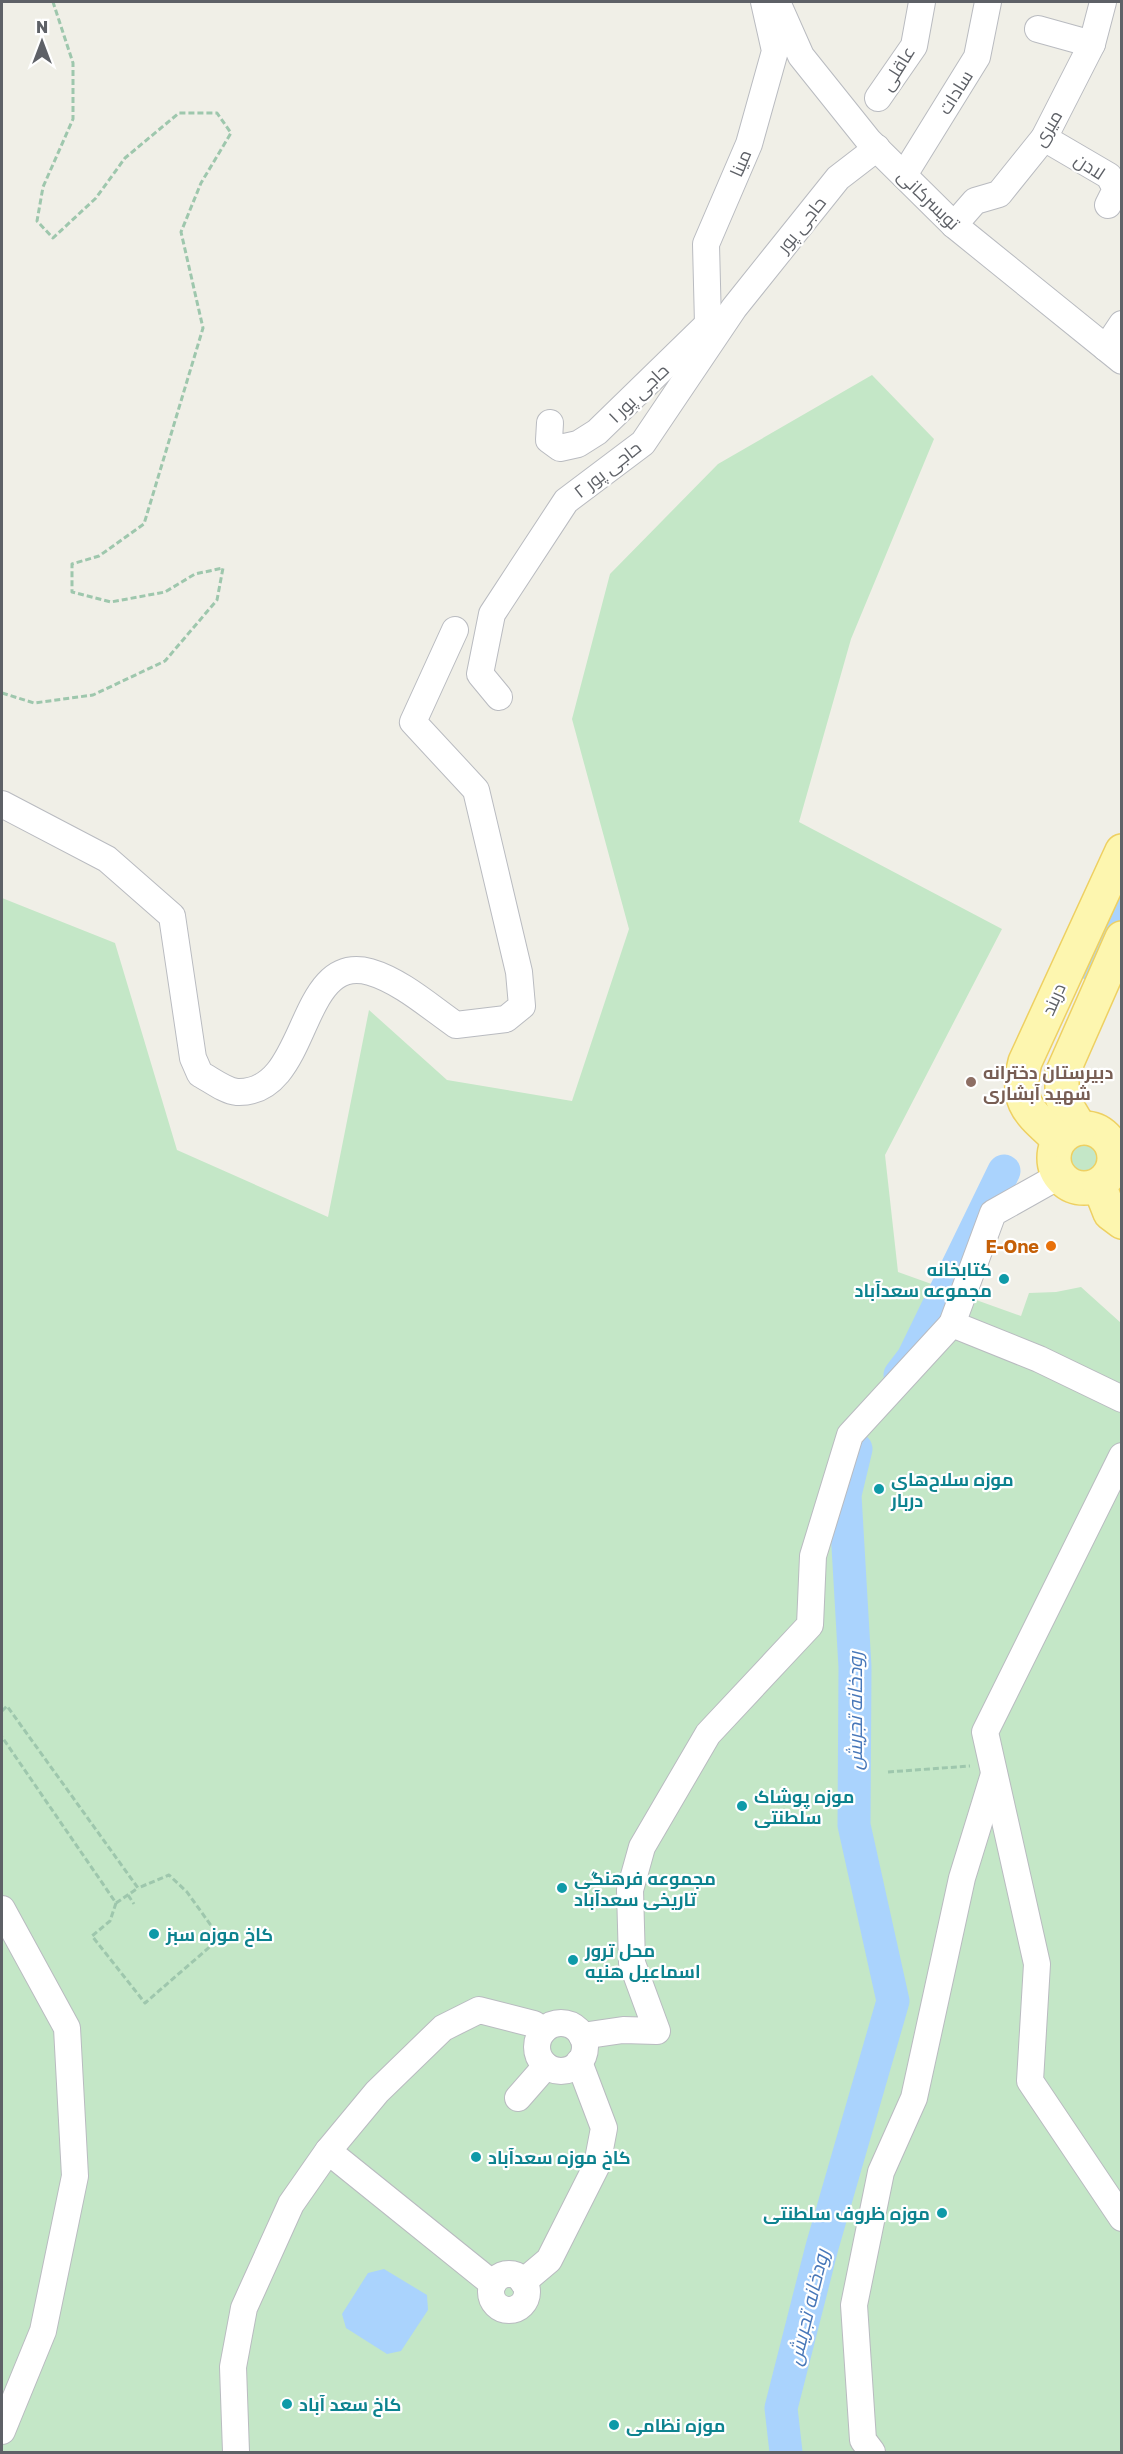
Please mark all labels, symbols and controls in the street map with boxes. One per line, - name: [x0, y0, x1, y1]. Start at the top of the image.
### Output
- north arrow: [12, 12, 72, 72]
- text: N: [36, 17, 48, 37]
- street label: عاقلی: [875, 42, 920, 95]
- street label: سادات: [933, 66, 977, 118]
- street label: میری: [1028, 106, 1067, 151]
- street label: مینا: [725, 146, 755, 180]
- street label: لادن: [1070, 148, 1110, 185]
- street label: تویسرکانی: [893, 164, 965, 235]
- street label: حاجی پور: [771, 192, 832, 258]
- street label: حاجی پور ۱: [603, 359, 674, 429]
- street label: حاجی پور ۲: [569, 436, 646, 504]
- street label: دربند: [1036, 979, 1071, 1019]
- place label: دبیرستان دخترانه شهید آبشاری: [983, 1061, 1113, 1105]
- marker: دبیرستان دخترانه شهید آبشاری: [964, 1075, 978, 1089]
- place label: E-One: [986, 1235, 1039, 1257]
- marker: E-One: [1044, 1239, 1058, 1253]
- place label: کتابخانه مجموعه سعدآباد: [855, 1258, 992, 1302]
- marker: کتابخانه مجموعه سعدآباد: [997, 1272, 1011, 1286]
- place label: موزه سلاح‌های دربار: [890, 1468, 1014, 1511]
- marker: موزه سلاح‌های دربار: [872, 1482, 886, 1496]
- water label: رودخانه تجریش: [842, 1650, 867, 1770]
- place label: موزه پوشاک سلطنتی: [754, 1785, 854, 1829]
- marker: موزه پوشاک سلطنتی: [735, 1799, 749, 1813]
- place label: مجموعه فرهنگی تاریخی سعدآباد: [574, 1867, 716, 1911]
- marker: مجموعه فرهنگی تاریخی سعدآباد: [555, 1881, 569, 1895]
- place label: کاخ موزه سبز: [165, 1923, 273, 1947]
- marker: کاخ موزه سبز: [147, 1927, 161, 1941]
- place label: محل ترور اسماعیل هنیه: [584, 1939, 701, 1983]
- marker: محل ترور اسماعیل هنیه: [566, 1953, 580, 1967]
- place label: کاخ موزه سعدآباد: [488, 2146, 631, 2170]
- marker: کاخ موزه سعدآباد: [469, 2150, 483, 2164]
- place label: موزه ظروف سلطنتی: [763, 2202, 930, 2225]
- marker: موزه ظروف سلطنتی: [935, 2206, 949, 2220]
- water label: رودخانه تجریش: [781, 2245, 834, 2368]
- place label: کاخ سعد آباد: [299, 2393, 402, 2417]
- marker: کاخ سعد آباد: [280, 2397, 294, 2411]
- place label: موزه نظامی: [626, 2414, 725, 2437]
- marker: موزه نظامی: [607, 2418, 621, 2432]

